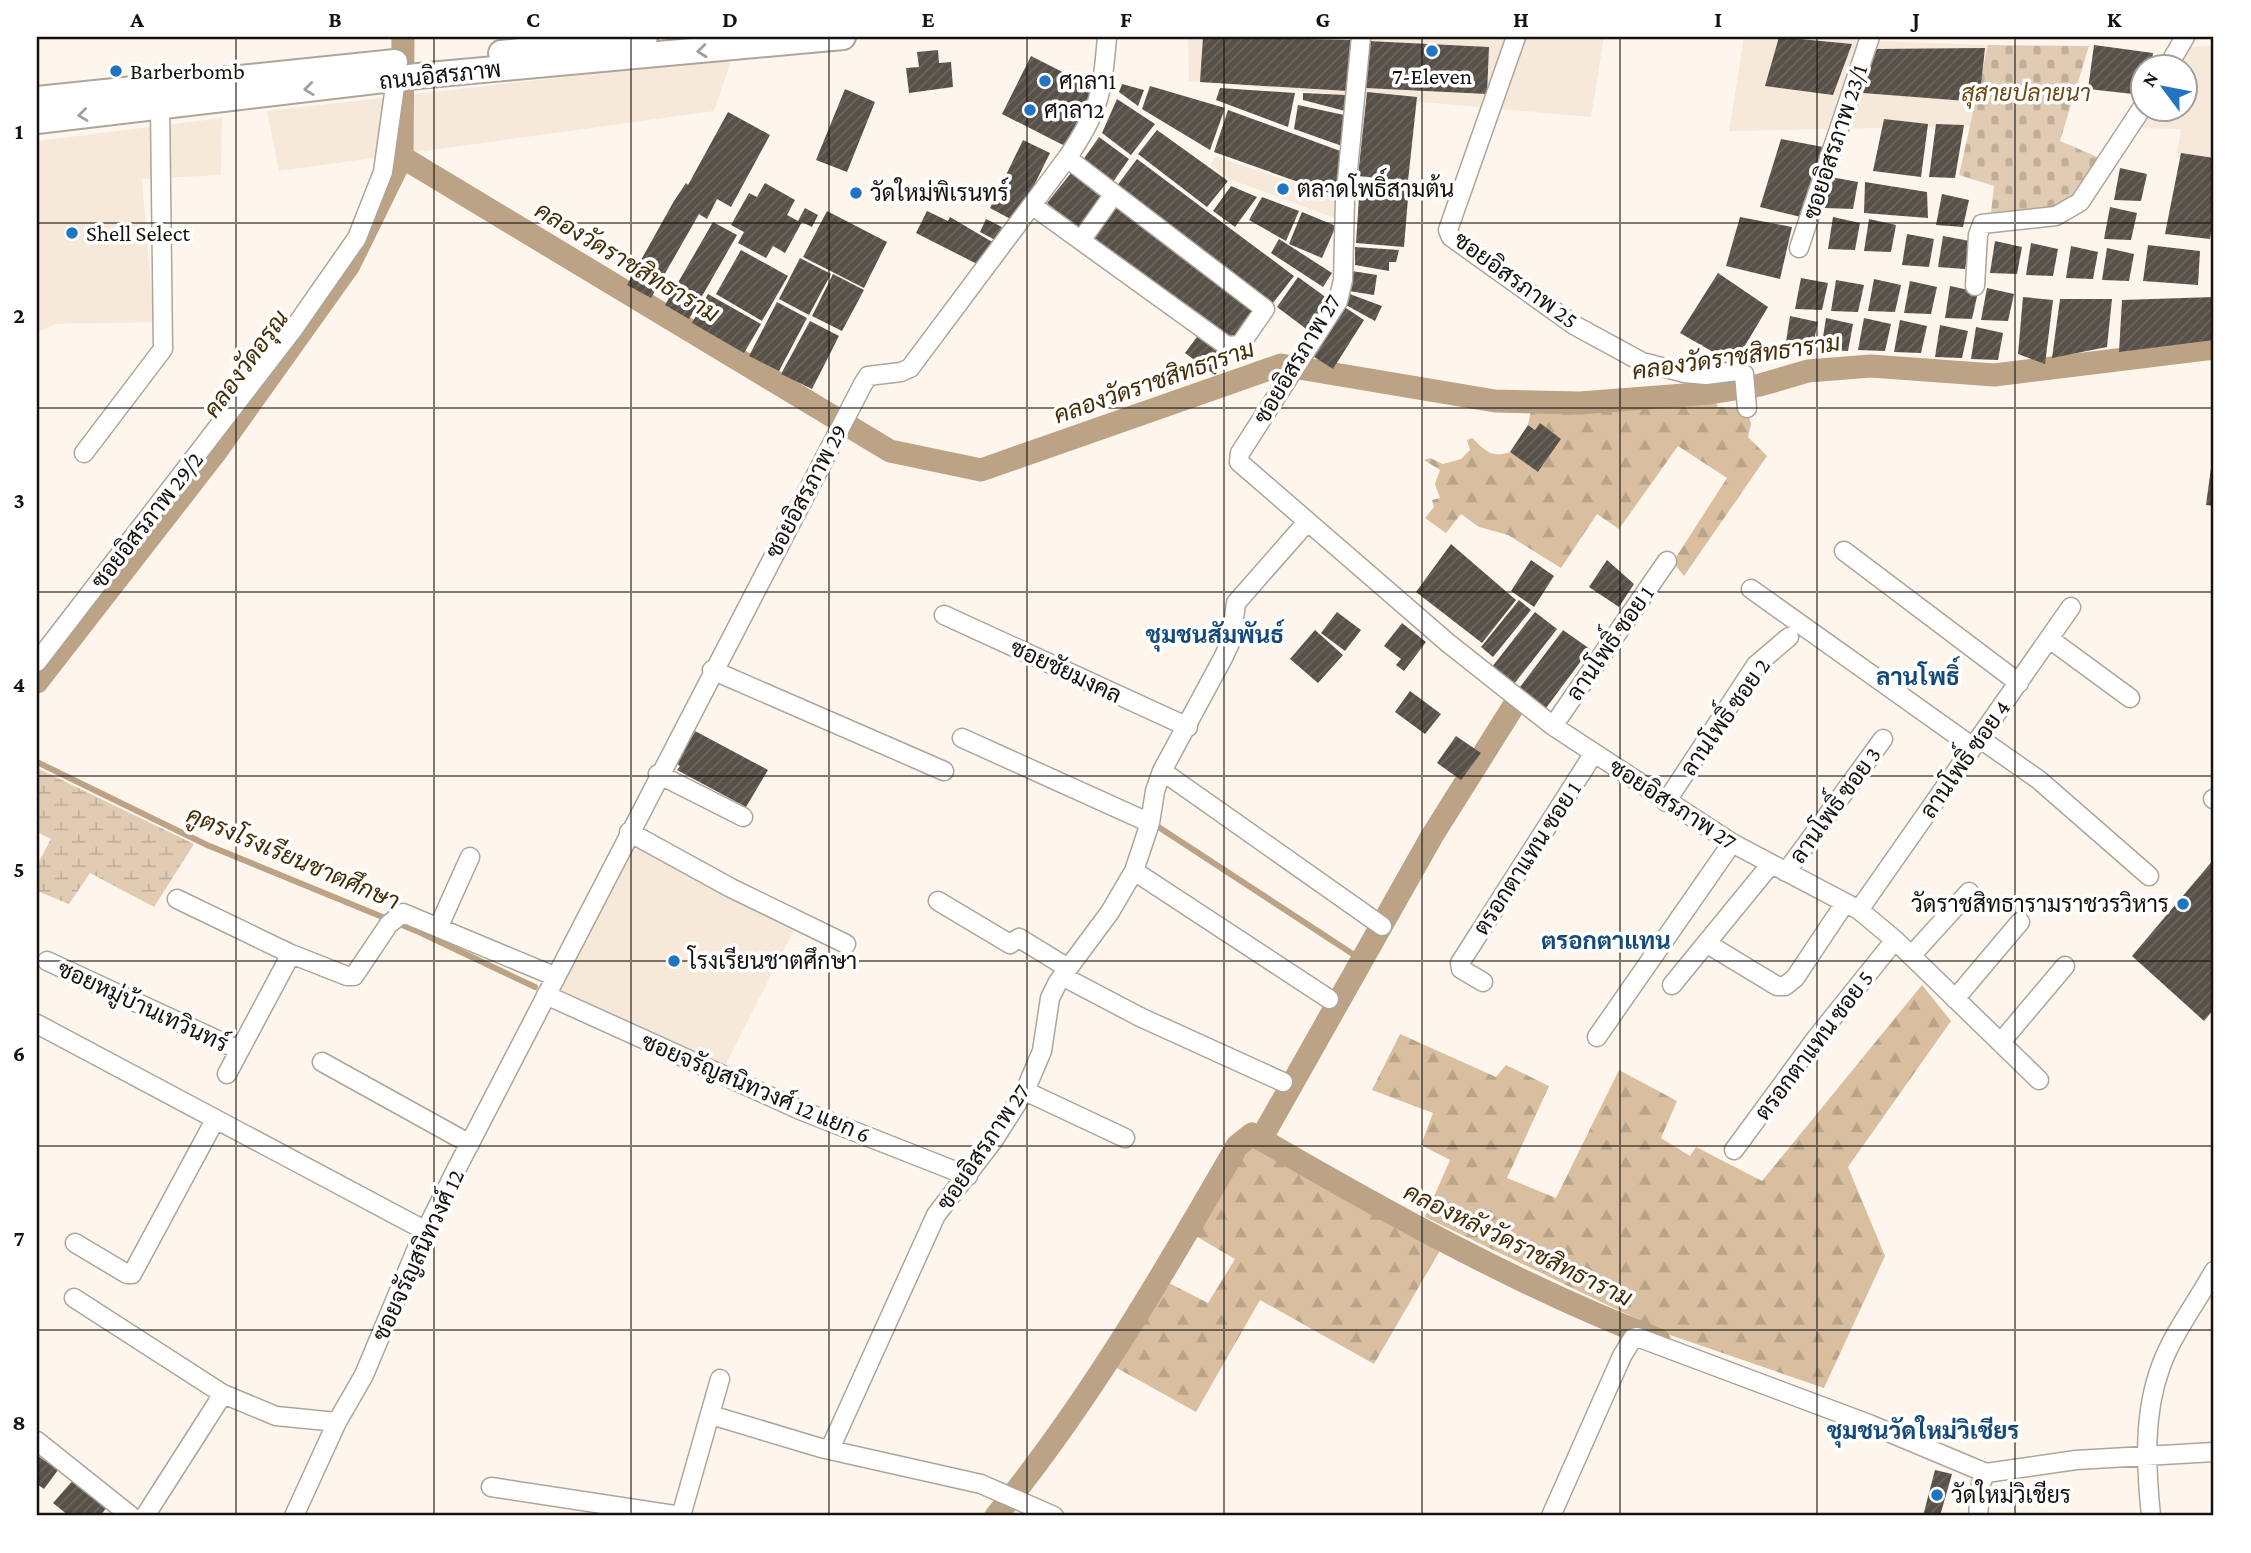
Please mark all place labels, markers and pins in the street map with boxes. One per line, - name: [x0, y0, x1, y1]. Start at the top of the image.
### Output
- marker: 7-Eleven: [1424, 43, 1440, 59]
- place label: Barberbomb: [130, 58, 245, 84]
- marker: Barberbomb: [108, 63, 124, 79]
- place label: 7-Eleven: [1392, 63, 1472, 89]
- place label: ศาลา1: [1059, 68, 1116, 94]
- marker: ศาลา1: [1037, 73, 1053, 89]
- place label: ศาลา2: [1044, 97, 1104, 123]
- marker: ศาลา2: [1022, 102, 1038, 118]
- place label: ตลาดโพธิ์สามต้น: [1297, 167, 1454, 202]
- place label: วัดใหม่พิเรนทร์: [870, 177, 1009, 206]
- marker: ตลาดโพธิ์สามต้น: [1275, 181, 1291, 197]
- marker: วัดใหม่พิเรนทร์: [848, 185, 864, 201]
- place label: Shell Select: [86, 220, 190, 246]
- marker: Shell Select: [64, 225, 80, 241]
- place label: วัดราชสิทธารามราชวรวิหาร: [1911, 890, 2169, 917]
- marker: วัดราชสิทธารามราชวรวิหาร: [2175, 896, 2191, 912]
- place label: โรงเรียนชาตศึกษา: [686, 945, 857, 974]
- marker: โรงเรียนชาตศึกษา: [666, 953, 682, 969]
- place label: วัดใหม่วิเชียร: [1951, 1479, 2071, 1508]
- marker: วัดใหม่วิเชียร: [1929, 1487, 1945, 1503]

